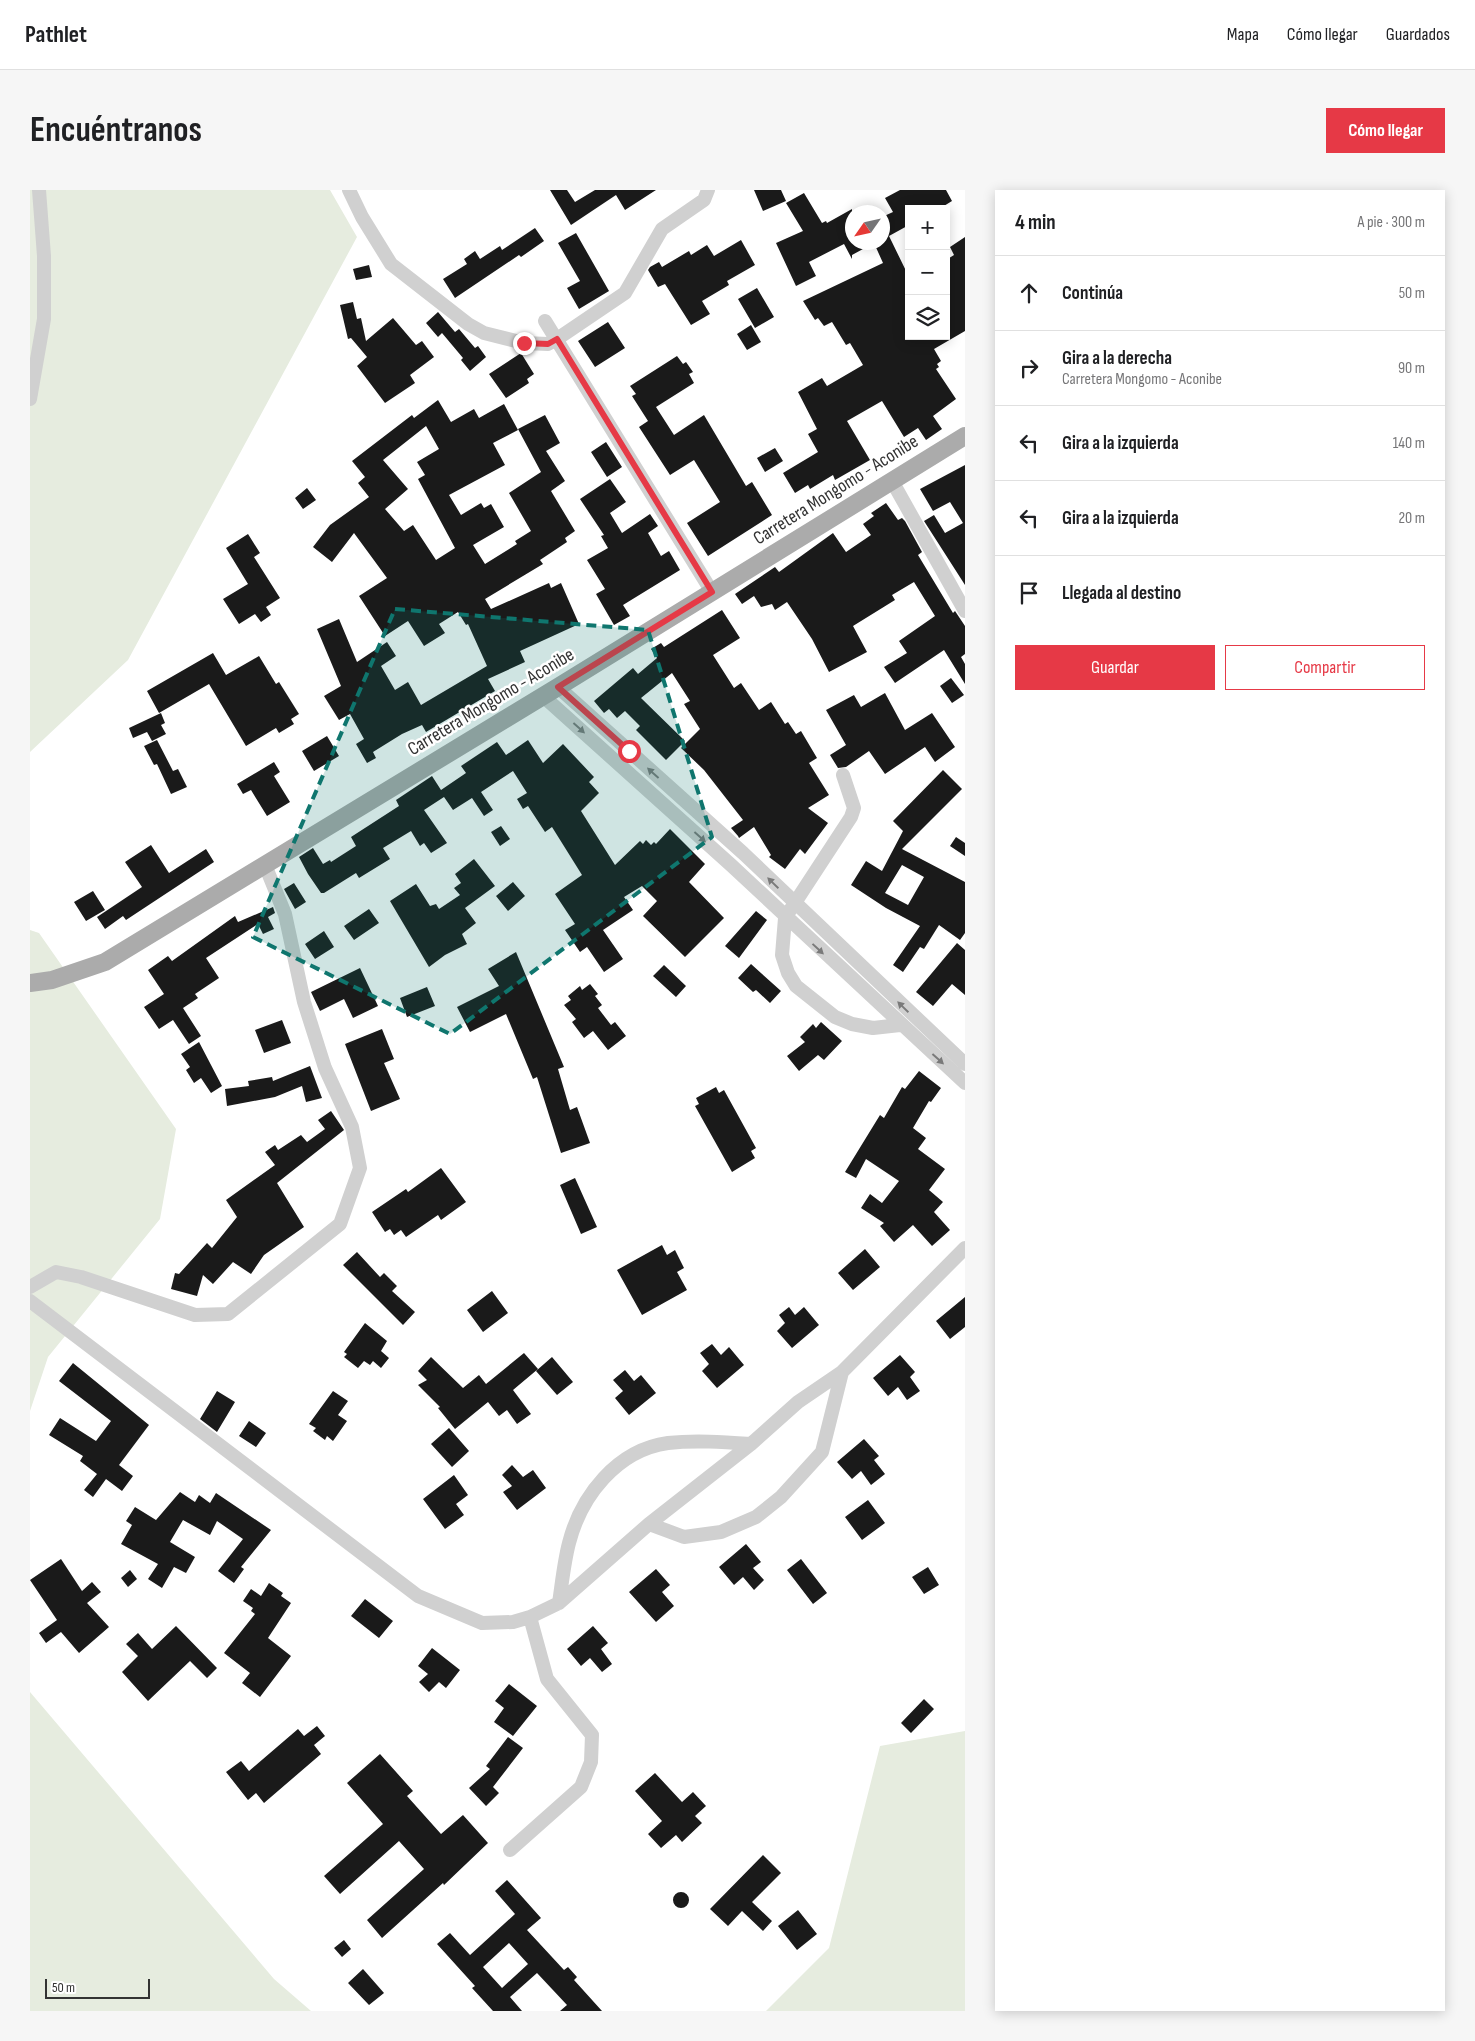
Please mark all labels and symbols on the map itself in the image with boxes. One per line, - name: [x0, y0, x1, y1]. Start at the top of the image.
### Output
- north arrow: [845, 205, 890, 250]
- route end: [513, 332, 536, 355]
- street label: Carretera Mongomo - Aconibe: [749, 430, 923, 550]
- street label: Carretera Mongomo - Aconibe: [404, 643, 578, 761]
- one-way arrow: [573, 723, 586, 734]
- route start: [618, 740, 641, 763]
- one-way arrow: [648, 767, 660, 779]
- one-way arrow: [694, 831, 706, 843]
- one-way arrow: [768, 877, 780, 889]
- one-way arrow: [812, 943, 824, 955]
- one-way arrow: [898, 1001, 910, 1013]
- one-way arrow: [931, 1053, 943, 1065]
- scale bar: [45, 1976, 150, 1999]

